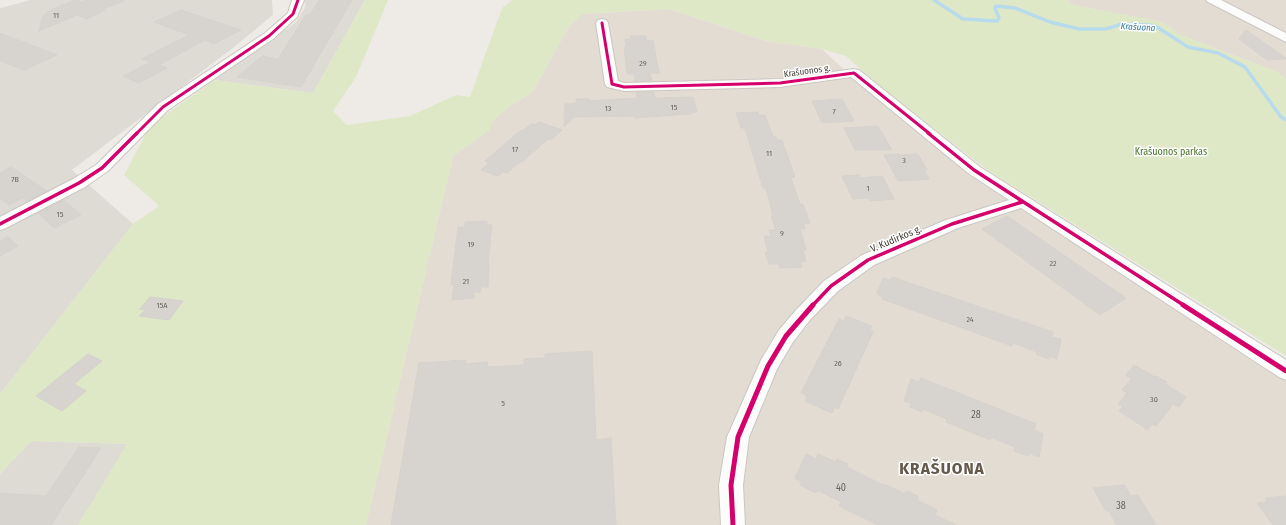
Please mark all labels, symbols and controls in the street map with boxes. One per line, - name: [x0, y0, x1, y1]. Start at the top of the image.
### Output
- house number: 11: [53, 11, 59, 20]
- water label: Krašuona: [1120, 21, 1156, 33]
- house number: 29: [639, 59, 647, 68]
- street label: Krašuonos g.: [783, 63, 831, 79]
- house number: 15: [671, 103, 678, 112]
- house number: 13: [605, 104, 612, 113]
- house number: 7: [832, 107, 836, 116]
- house number: 17: [512, 145, 519, 154]
- park label: Krašuonos parkas: [1135, 146, 1207, 158]
- house number: 11: [766, 149, 772, 158]
- house number: 3: [902, 156, 906, 165]
- house number: 7B: [11, 175, 19, 184]
- house number: 1: [866, 184, 870, 193]
- house number: 15: [57, 210, 64, 219]
- street label: V. Kudirkos g.: [869, 223, 923, 255]
- house number: 9: [780, 229, 784, 238]
- house number: 19: [467, 240, 475, 249]
- house number: 22: [1049, 259, 1057, 268]
- house number: 21: [463, 277, 469, 286]
- house number: 15A: [157, 301, 168, 310]
- house number: 24: [966, 315, 974, 324]
- house number: 26: [834, 359, 842, 368]
- house number: 30: [1150, 395, 1158, 404]
- house number: 5: [501, 399, 505, 408]
- house number: 28: [971, 409, 981, 421]
- district label: KRAŠUONA: [899, 458, 985, 479]
- house number: 40: [836, 482, 846, 494]
- house number: 38: [1116, 500, 1126, 512]

